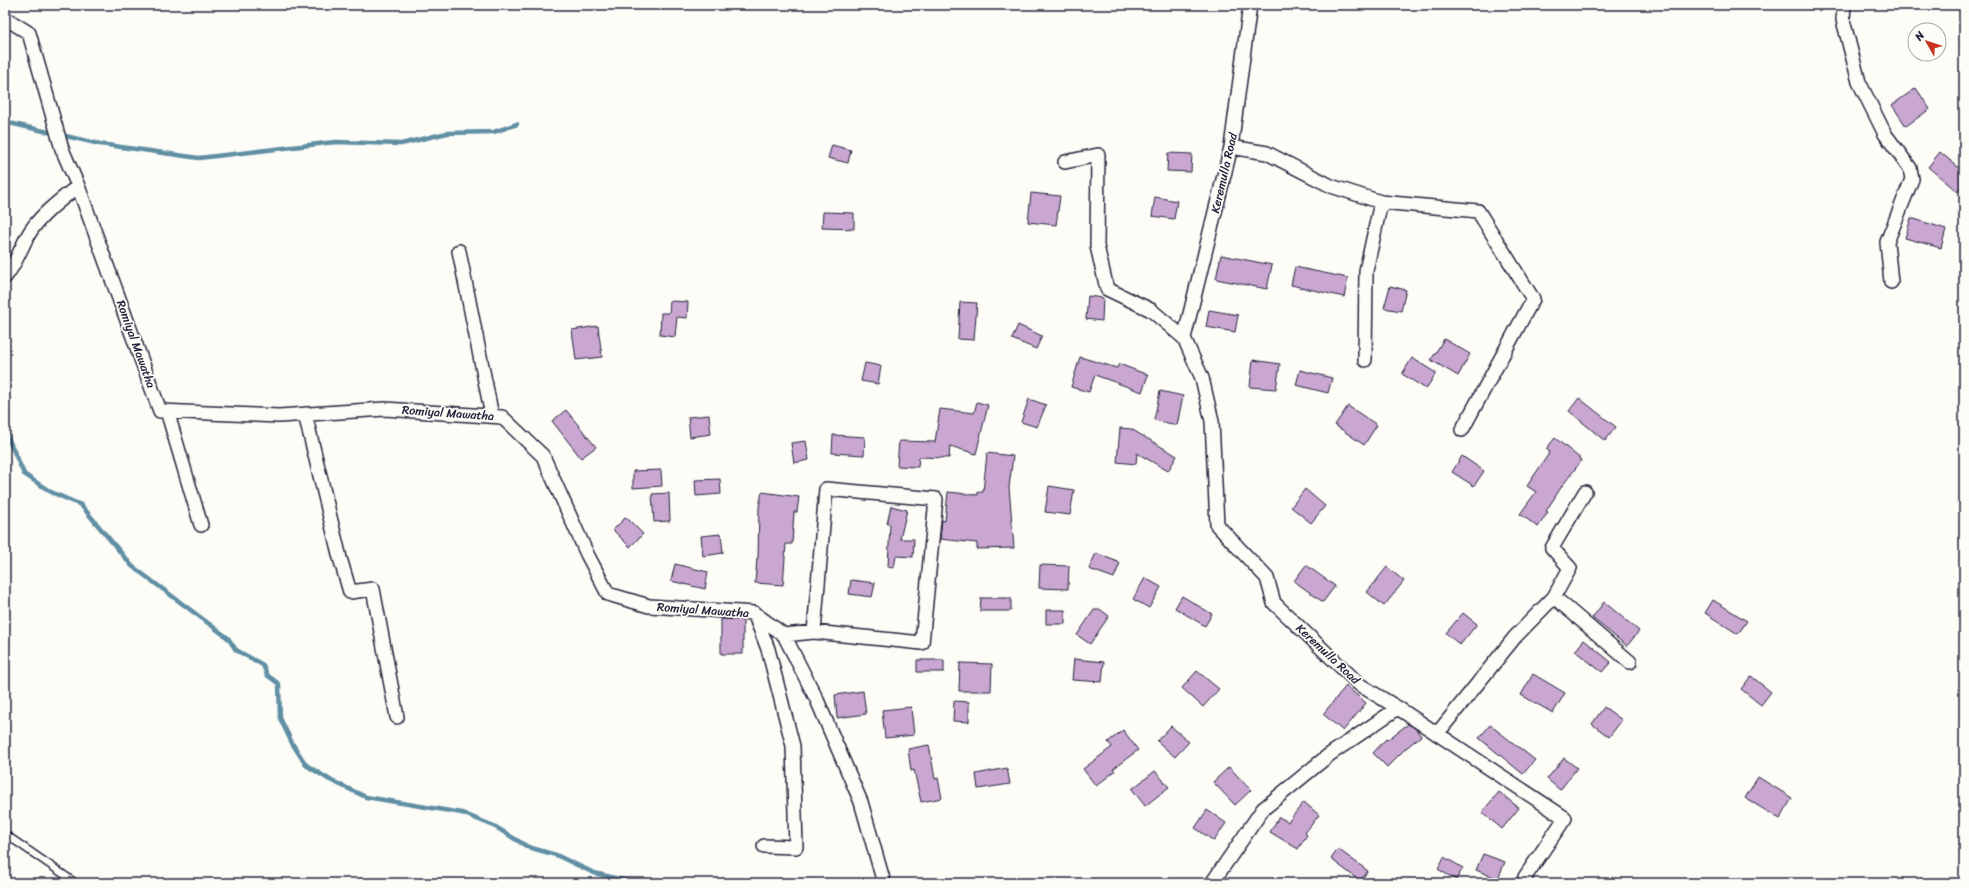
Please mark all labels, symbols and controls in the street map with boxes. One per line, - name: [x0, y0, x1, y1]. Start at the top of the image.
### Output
- north arrow: [1907, 22, 1947, 62]
- text: N: [1909, 27, 1930, 46]
- street label: Keremulla Road: [1204, 130, 1244, 215]
- street label: Romiyal Mawatha: [110, 297, 162, 391]
- street label: Romiyal Mawatha: [401, 399, 495, 427]
- street label: Romiyal Mawatha: [656, 596, 750, 624]
- street label: Keremulla Road: [1291, 618, 1366, 690]

